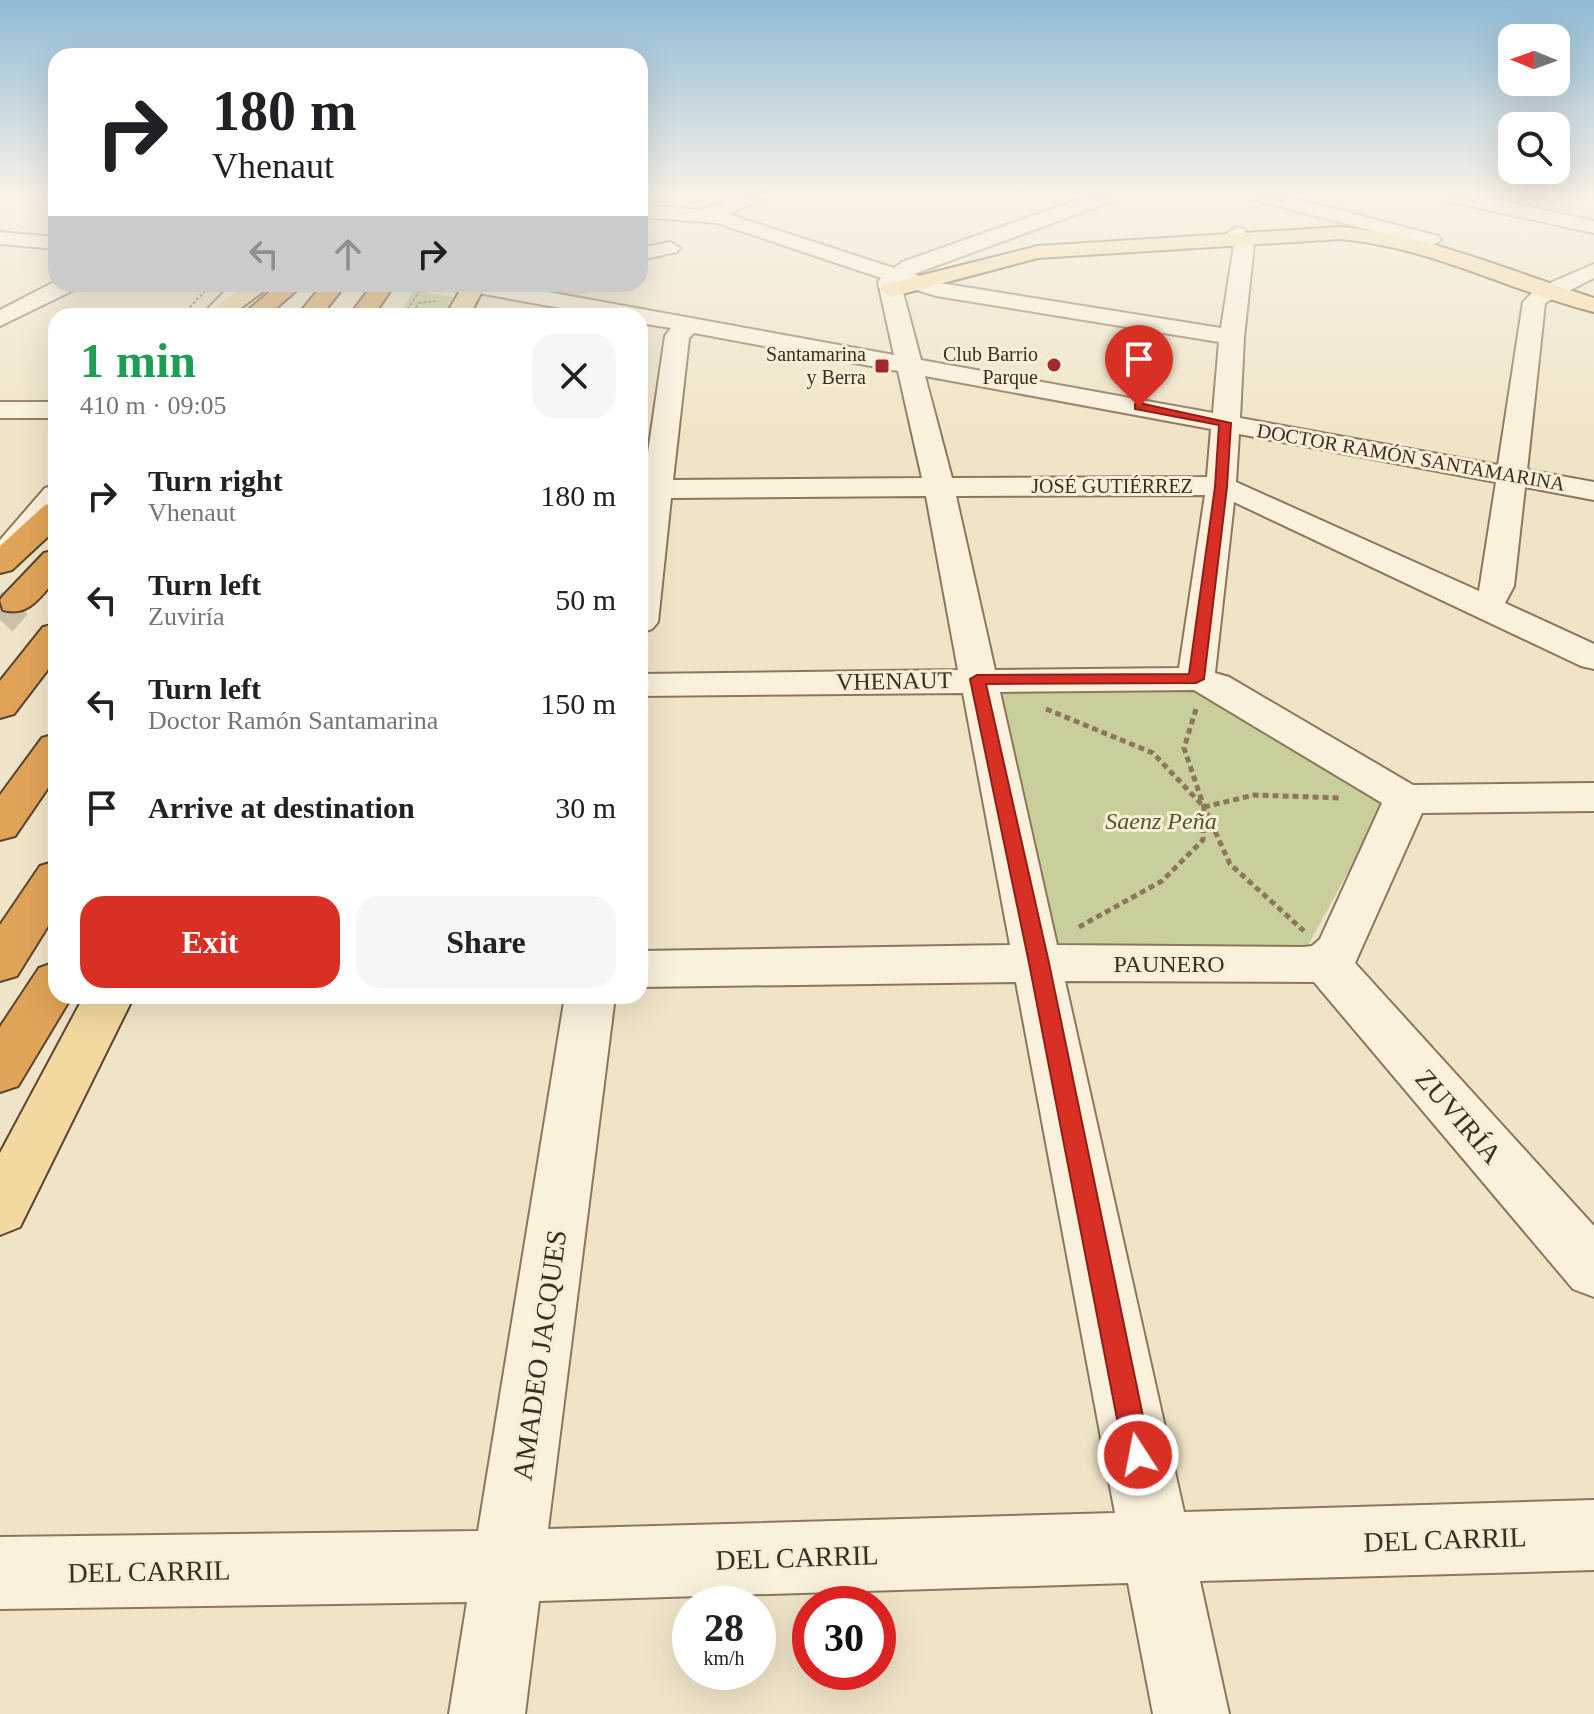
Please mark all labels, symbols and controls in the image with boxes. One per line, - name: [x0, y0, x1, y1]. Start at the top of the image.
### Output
- north arrow: [1498, 24, 1570, 96]
- map controls: [1498, 24, 1570, 184]
- icon: right: [80, 80, 184, 184]
- text: 180 m: [212, 80, 357, 142]
- button: search: [1498, 112, 1570, 184]
- text: Vhenaut: [212, 146, 334, 186]
- icon: left: [242, 232, 286, 276]
- icon: ahead: [326, 232, 370, 276]
- icon: right: [410, 232, 454, 276]
- pin: [1105, 325, 1173, 407]
- text: 1 min: [80, 334, 196, 387]
- button: close: [532, 334, 616, 418]
- icon: arrive: [1117, 337, 1161, 381]
- place label: Santamarina y Berra: [766, 343, 866, 389]
- place label: Club Barrio Parque: [943, 343, 1038, 389]
- marker: Club Barrio Parque: [1045, 356, 1063, 374]
- marker: Santamarina y Berra: [873, 357, 891, 375]
- text: 410 m · 09:05: [80, 391, 227, 420]
- street label: DOCTOR RAMÓN SANTAMARINA: [1255, 418, 1568, 495]
- text: Turn right: [148, 464, 283, 497]
- icon: right: [80, 474, 124, 518]
- street label: JOSÉ GUTIÉRREZ: [1031, 475, 1193, 497]
- text: 180 m: [540, 479, 616, 512]
- text: Vhenaut: [148, 498, 236, 527]
- text: Turn left: [148, 568, 261, 601]
- icon: left: [80, 578, 124, 622]
- text: 50 m: [555, 583, 616, 616]
- text: Zuviría: [148, 602, 225, 631]
- street label: VHENAUT: [836, 667, 953, 695]
- text: Turn left: [148, 672, 261, 705]
- icon: left: [80, 682, 124, 726]
- text: 150 m: [540, 687, 616, 720]
- text: Doctor Ramón Santamarina: [148, 706, 438, 735]
- icon: arrive: [80, 786, 124, 830]
- text: Arrive at destination: [148, 791, 415, 824]
- text: 30 m: [555, 791, 616, 824]
- park label: Saenz Peña: [1105, 808, 1217, 834]
- button: Exit: [80, 896, 340, 988]
- button: Share: [356, 896, 616, 988]
- street label: PAUNERO: [1113, 951, 1225, 977]
- street label: ZUVIRÍA: [1409, 1063, 1509, 1171]
- street label: AMADEO JACQUES: [507, 1228, 572, 1482]
- position arrow: [1096, 1413, 1180, 1497]
- street label: DEL CARRIL: [1363, 1521, 1527, 1558]
- street label: DEL CARRIL: [715, 1539, 879, 1576]
- street label: DEL CARRIL: [67, 1555, 231, 1588]
- speed limit sign: 30: [792, 1586, 896, 1690]
- text: 28: [704, 1605, 744, 1650]
- text: km/h: [703, 1647, 745, 1669]

